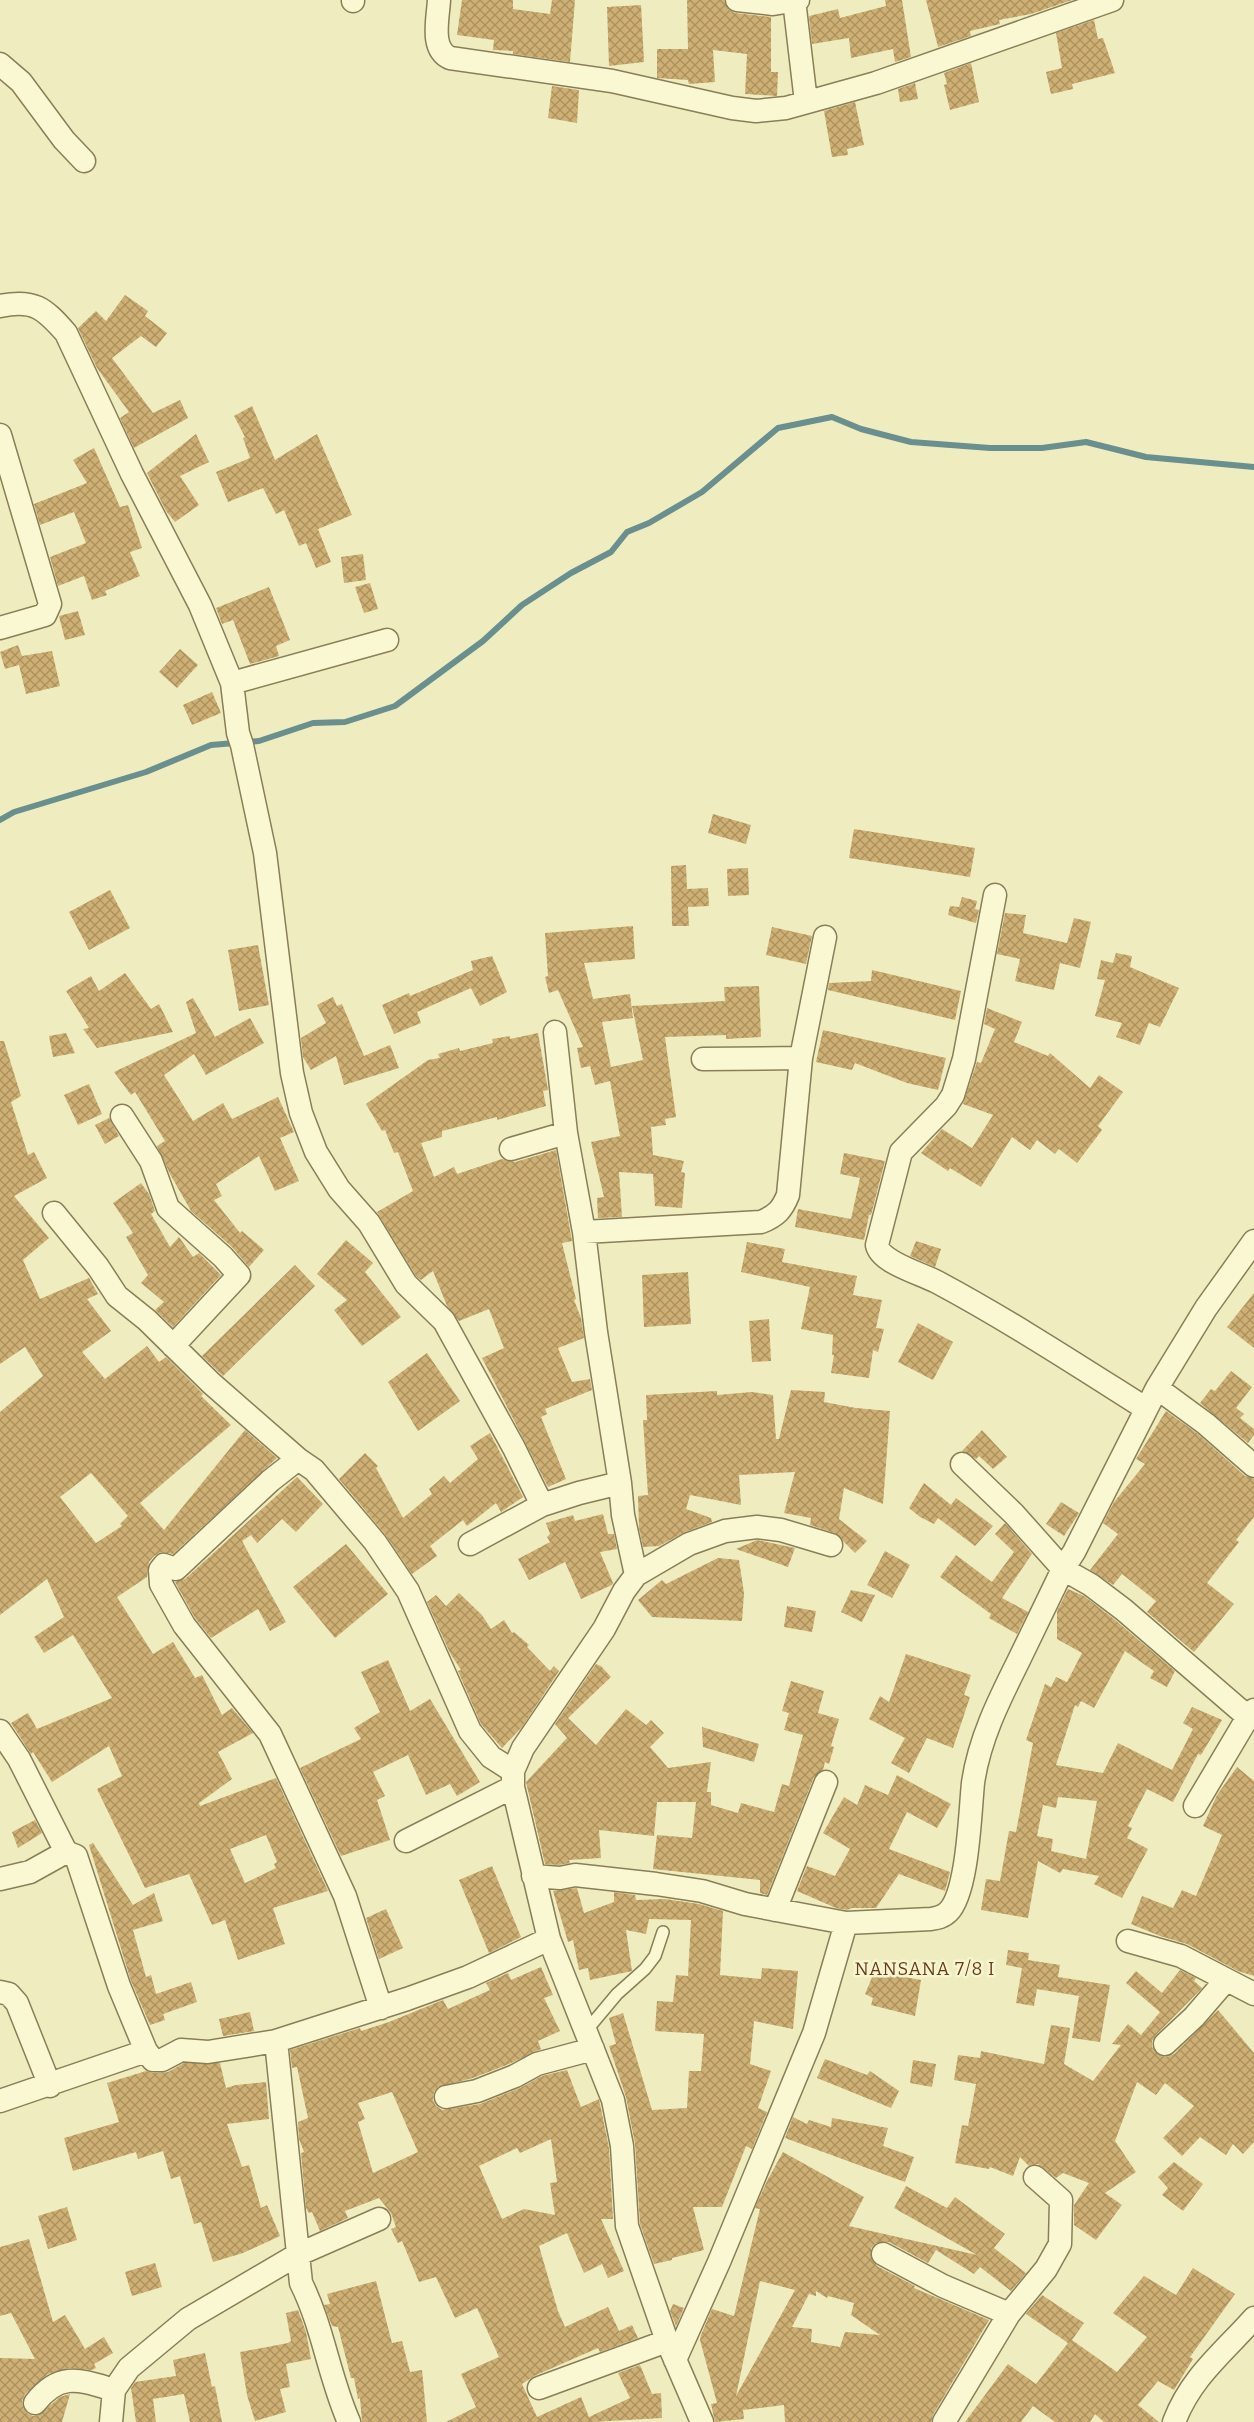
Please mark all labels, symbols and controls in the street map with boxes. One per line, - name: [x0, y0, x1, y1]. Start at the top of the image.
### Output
- district label: NANSANA 7/8 I: [855, 1958, 995, 1980]

